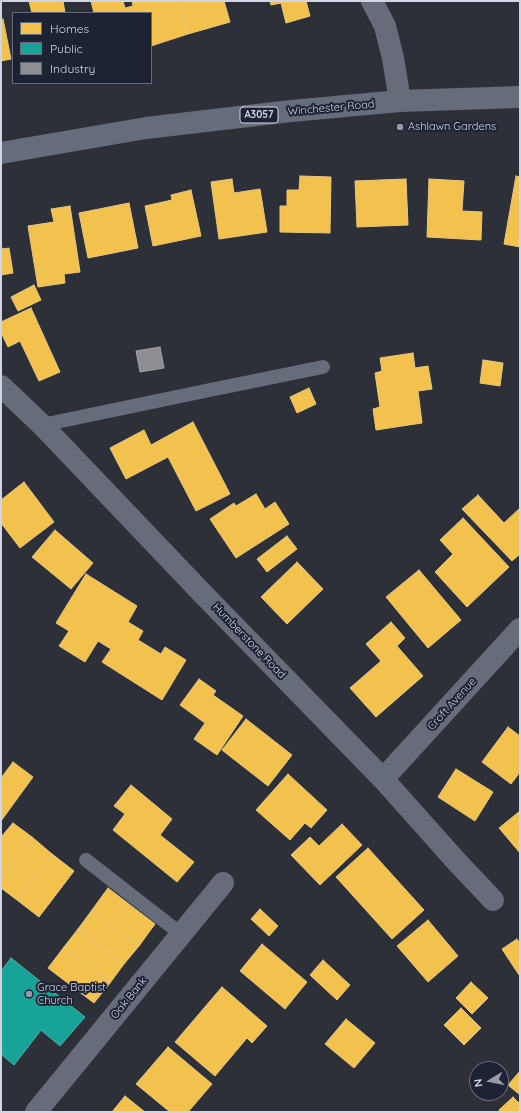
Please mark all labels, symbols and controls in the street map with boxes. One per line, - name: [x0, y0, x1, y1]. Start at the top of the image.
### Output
- legend: [12, 12, 152, 84]
- text: Homes: [50, 21, 89, 36]
- text: Public: [50, 41, 83, 56]
- text: Industry: [50, 61, 95, 76]
- street label: Winchester Road: [287, 98, 375, 118]
- road number: A3057: [240, 107, 278, 123]
- place label: Ashlawn Gardens: [408, 120, 496, 134]
- marker: Ashlawn Gardens: [395, 122, 405, 132]
- street label: Humberstone Road: [210, 601, 288, 681]
- street label: Croft Avenue: [425, 675, 479, 733]
- street label: Oak Bank: [108, 974, 150, 1022]
- place label: Grace Baptist Church: [37, 981, 106, 1007]
- marker: Grace Baptist Church: [24, 989, 34, 999]
- north arrow: [469, 1061, 509, 1101]
- text: N: [471, 1078, 486, 1088]

